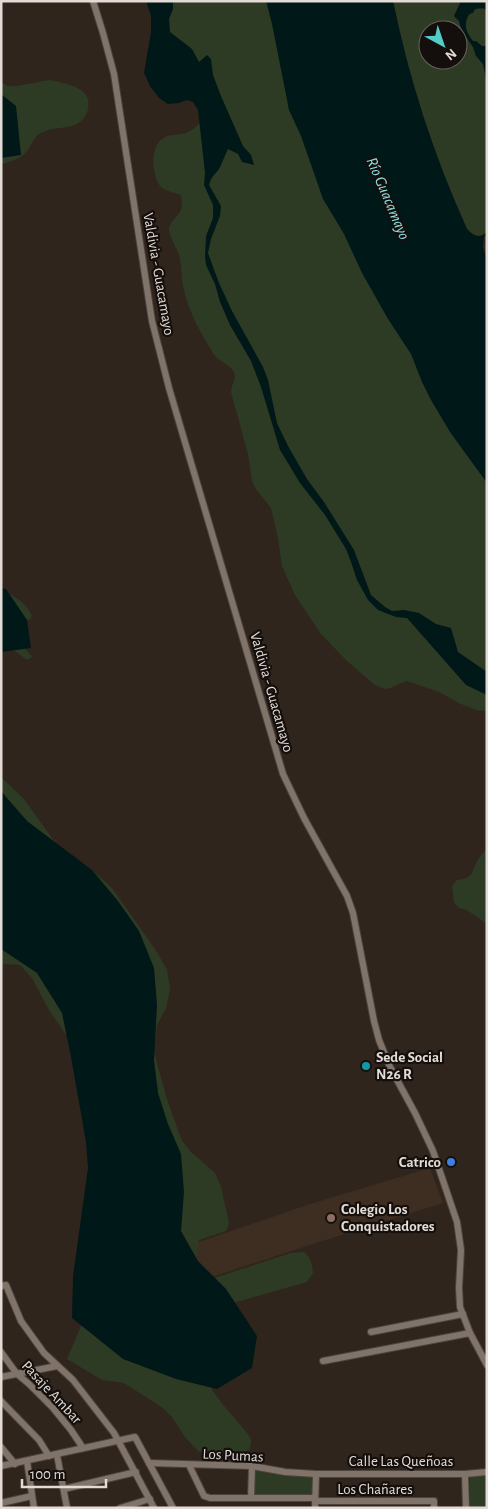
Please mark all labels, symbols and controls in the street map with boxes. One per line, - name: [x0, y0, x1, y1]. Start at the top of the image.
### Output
- north arrow: [418, 20, 468, 70]
- text: N: [442, 46, 459, 63]
- water label: Río Guacamayo: [364, 155, 413, 242]
- street label: Valdivia - Guacamayo: [140, 212, 177, 337]
- street label: Valdivia - Guacamayo: [247, 630, 296, 754]
- place label: Sede Social N26 R: [376, 1050, 443, 1082]
- marker: Sede Social N26 R: [360, 1060, 372, 1072]
- place label: Catrico: [399, 1155, 441, 1170]
- marker: Catrico: [445, 1156, 457, 1168]
- place label: Colegio Los Conquistadores: [341, 1202, 435, 1234]
- marker: Colegio Los Conquistadores: [325, 1212, 337, 1224]
- street label: Pasaje Ambar: [19, 1358, 85, 1427]
- street label: Los Pumas: [202, 1446, 264, 1465]
- street label: Calle Las Queñoas: [349, 1454, 453, 1469]
- scale bar: [22, 1456, 106, 1488]
- text: 100 m: [30, 1467, 65, 1482]
- street label: Los Chañares: [337, 1482, 413, 1497]

